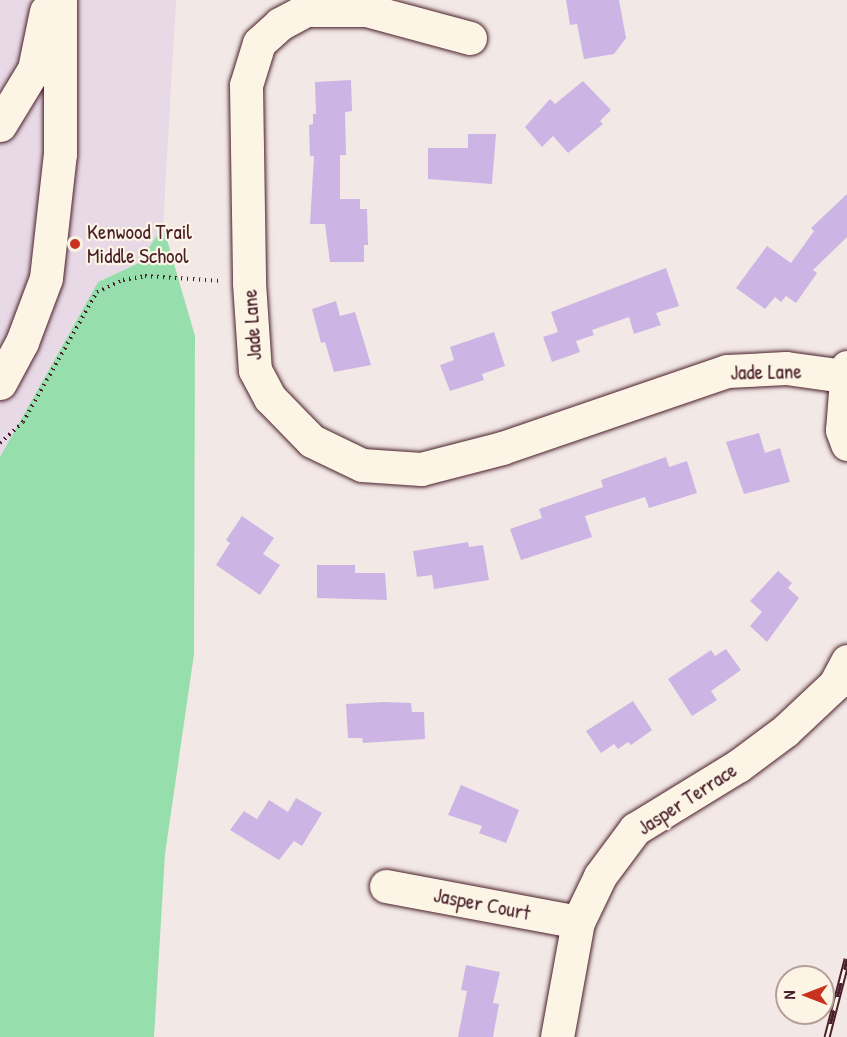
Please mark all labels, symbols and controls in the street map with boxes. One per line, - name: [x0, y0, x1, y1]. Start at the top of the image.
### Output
- place label: Kenwood Trail Middle School: [87, 219, 192, 269]
- marker: Kenwood Trail Middle School: [68, 237, 82, 251]
- street label: Jade Lane: [237, 289, 267, 361]
- street label: Jade Lane: [730, 359, 802, 385]
- street label: Jasper Terrace: [633, 758, 741, 840]
- street label: Jasper Court: [431, 882, 533, 926]
- north arrow: [775, 965, 835, 1025]
- text: N: [778, 991, 800, 999]

